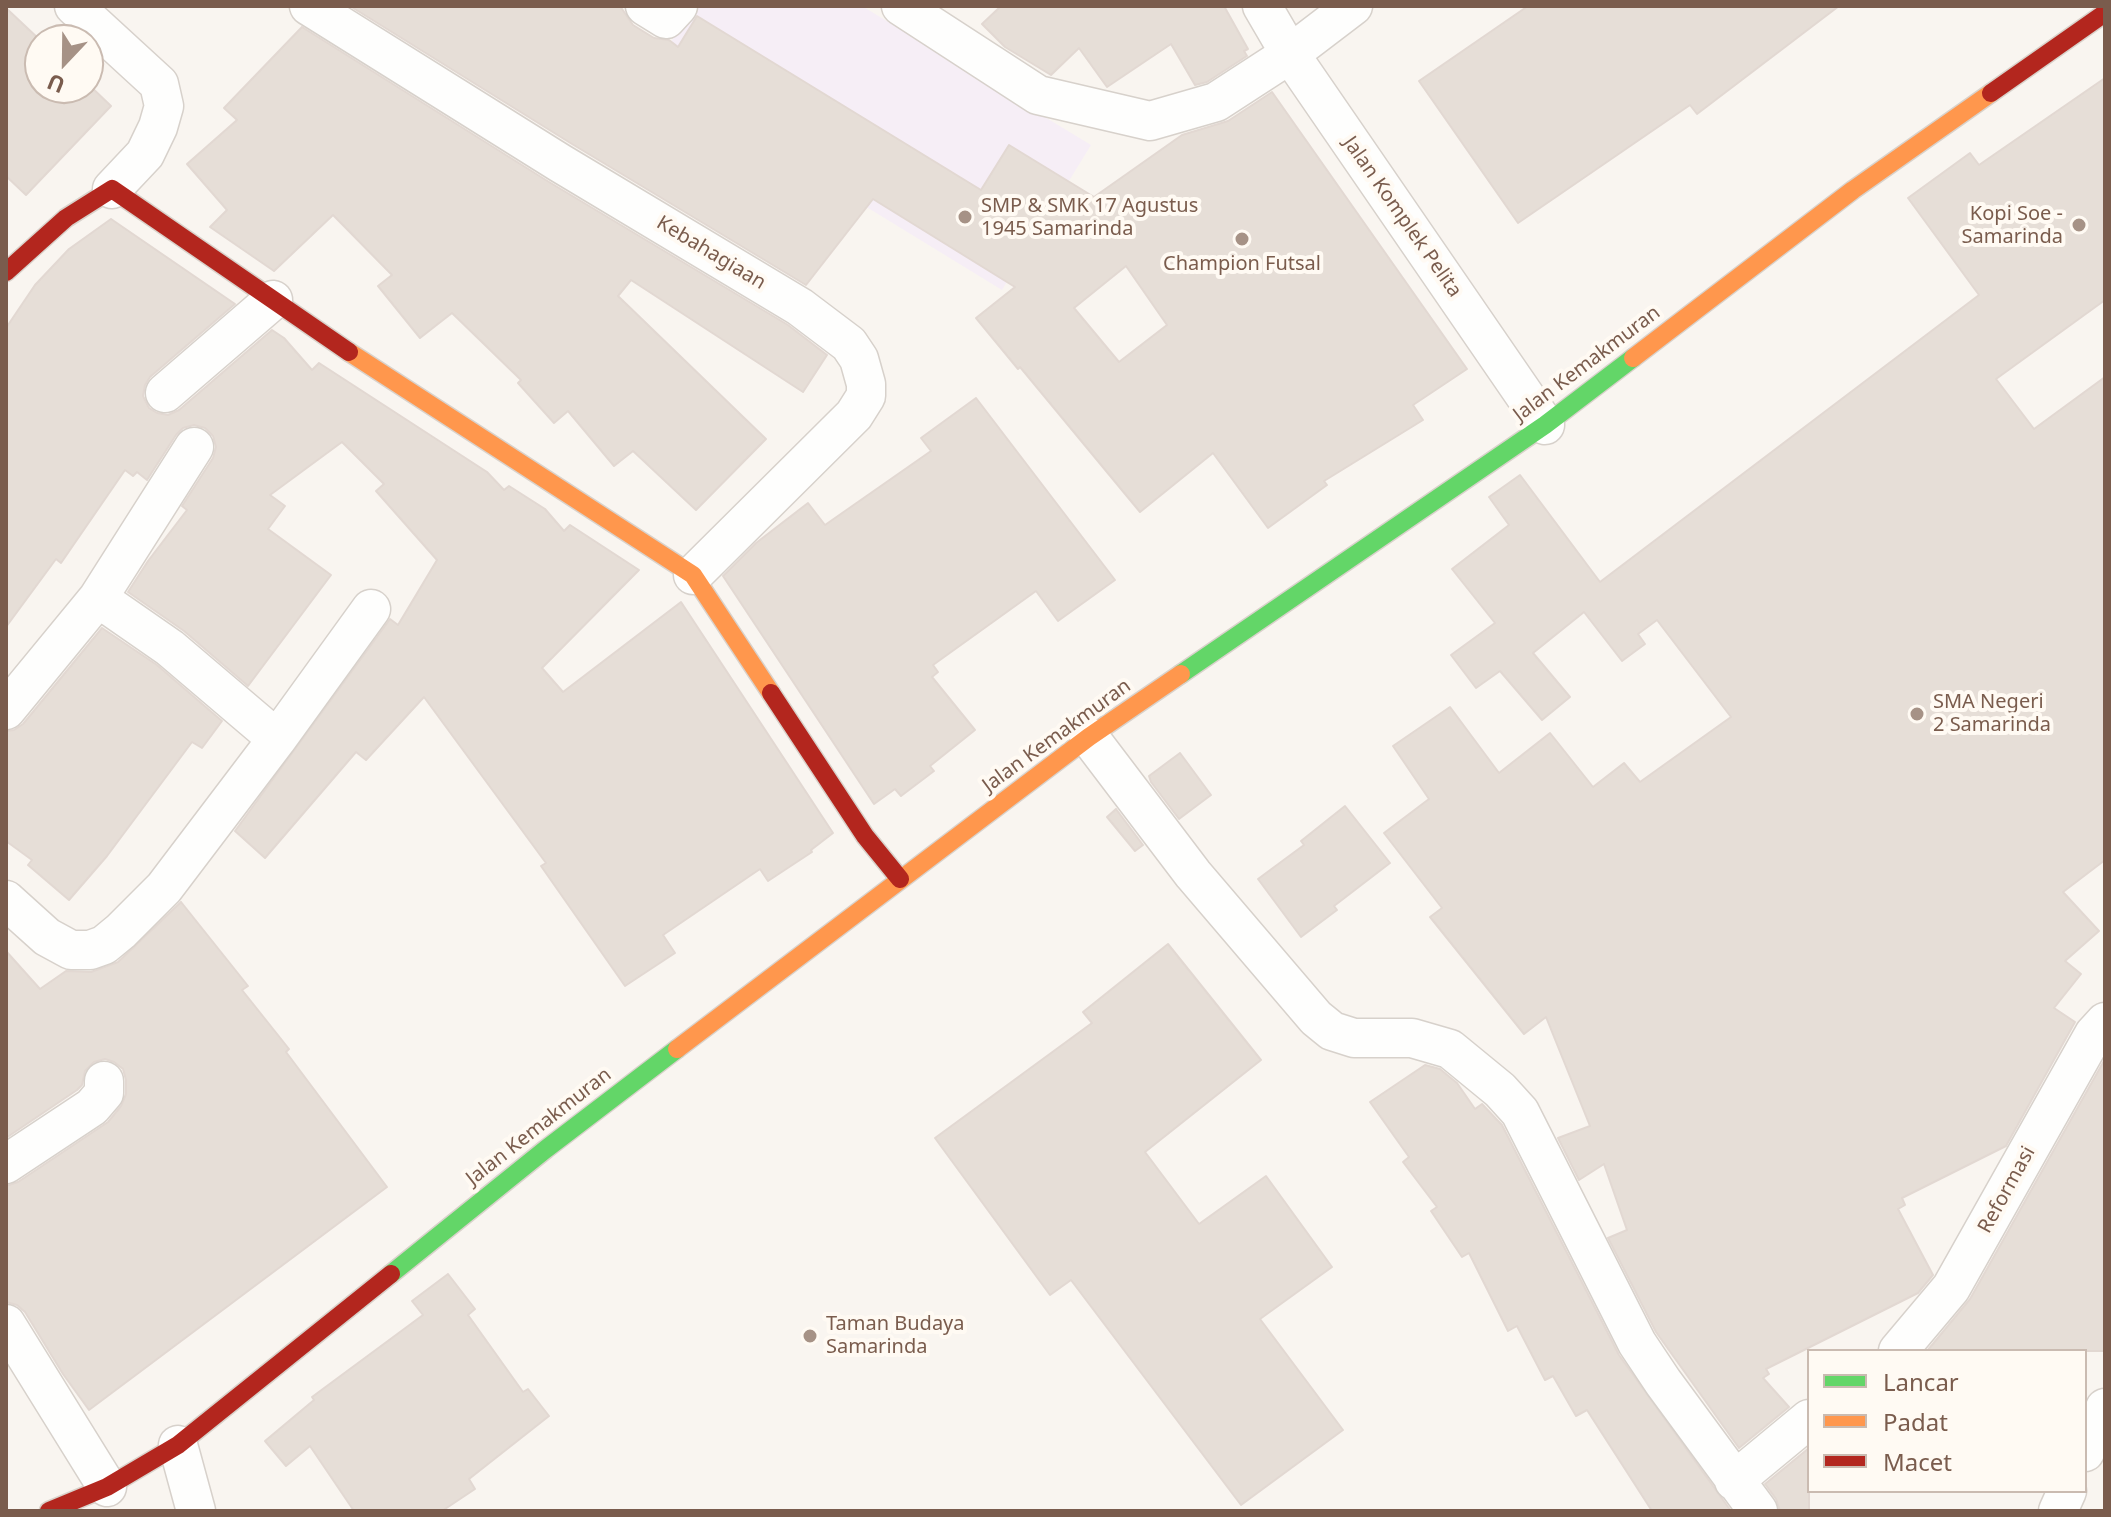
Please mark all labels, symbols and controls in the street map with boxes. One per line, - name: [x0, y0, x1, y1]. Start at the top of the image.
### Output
- north arrow: [24, 24, 104, 104]
- text: U: [42, 67, 69, 101]
- street label: Jalan Komplek Pelita: [1338, 132, 1466, 302]
- place label: SMP & SMK 17 Agustus 1945 Samarinda: [981, 194, 1198, 241]
- place label: Kopi Soe - Samarinda: [1962, 202, 2063, 249]
- marker: SMP & SMK 17 Agustus 1945 Samarinda: [956, 208, 974, 226]
- street label: Kebahagiaan: [652, 211, 770, 295]
- marker: Kopi Soe - Samarinda: [2070, 216, 2088, 234]
- marker: Champion Futsal: [1233, 230, 1251, 248]
- place label: Champion Futsal: [1163, 252, 1321, 276]
- street label: Jalan Kemakmuran: [1509, 301, 1665, 427]
- street label: Jalan Kemakmuran: [978, 674, 1136, 798]
- place label: SMA Negeri 2 Samarinda: [1933, 690, 2051, 737]
- marker: SMA Negeri 2 Samarinda: [1908, 705, 1926, 723]
- street label: Jalan Kemakmuran: [462, 1063, 616, 1191]
- street label: Reformasi: [1973, 1142, 2041, 1238]
- place label: Taman Budaya Samarinda: [826, 1312, 965, 1359]
- marker: Taman Budaya Samarinda: [801, 1327, 819, 1345]
- legend: [1807, 1349, 2087, 1493]
- text: Lancar: [1883, 1365, 1959, 1398]
- text: Padat: [1883, 1405, 1948, 1438]
- text: Macet: [1883, 1445, 1952, 1478]

